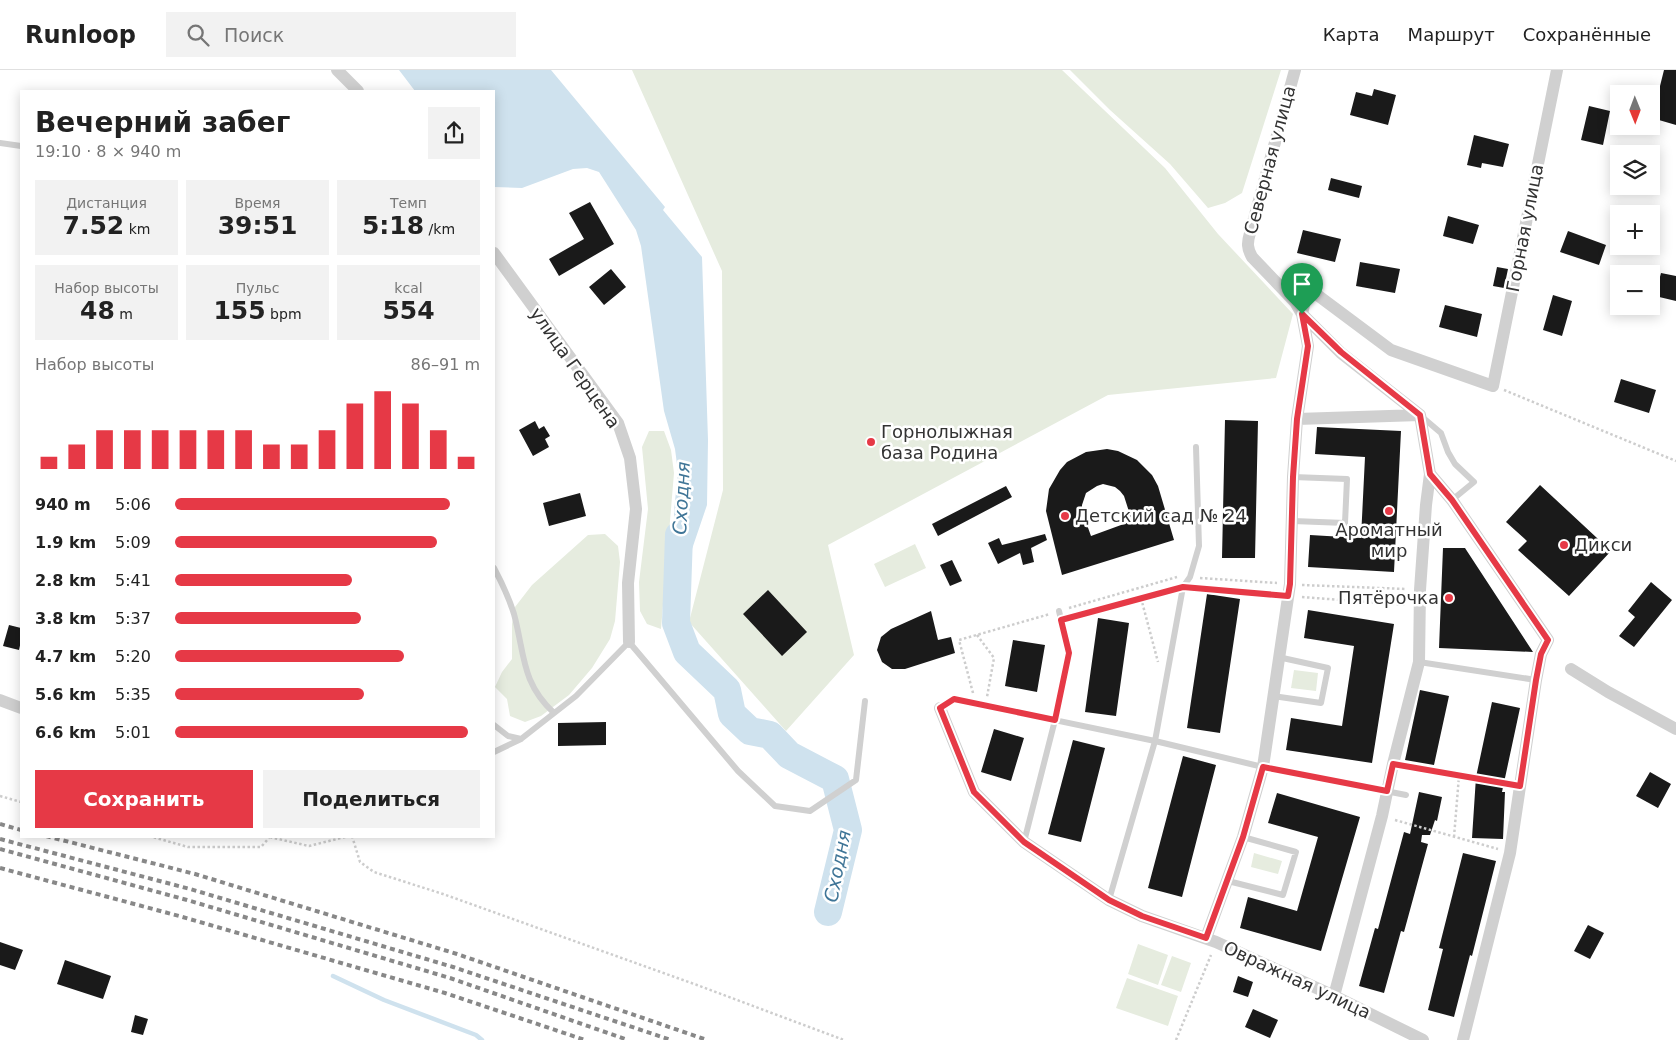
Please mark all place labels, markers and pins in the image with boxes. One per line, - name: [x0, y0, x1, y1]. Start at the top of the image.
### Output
- pin: [1281, 263, 1323, 314]
- place label: Горнолыжная база Родина: [881, 421, 1013, 463]
- marker: Горнолыжная база Родина: [865, 436, 877, 448]
- place label: Детский сад № 24: [1075, 505, 1247, 526]
- marker: Ароматный мир: [1383, 505, 1395, 517]
- marker: Детский сад № 24: [1059, 510, 1071, 522]
- place label: Ароматный мир: [1335, 519, 1443, 561]
- place label: Дикси: [1574, 534, 1632, 555]
- marker: Дикси: [1558, 539, 1570, 551]
- place label: Пятёрочка: [1338, 587, 1439, 608]
- marker: Пятёрочка: [1443, 592, 1455, 604]

